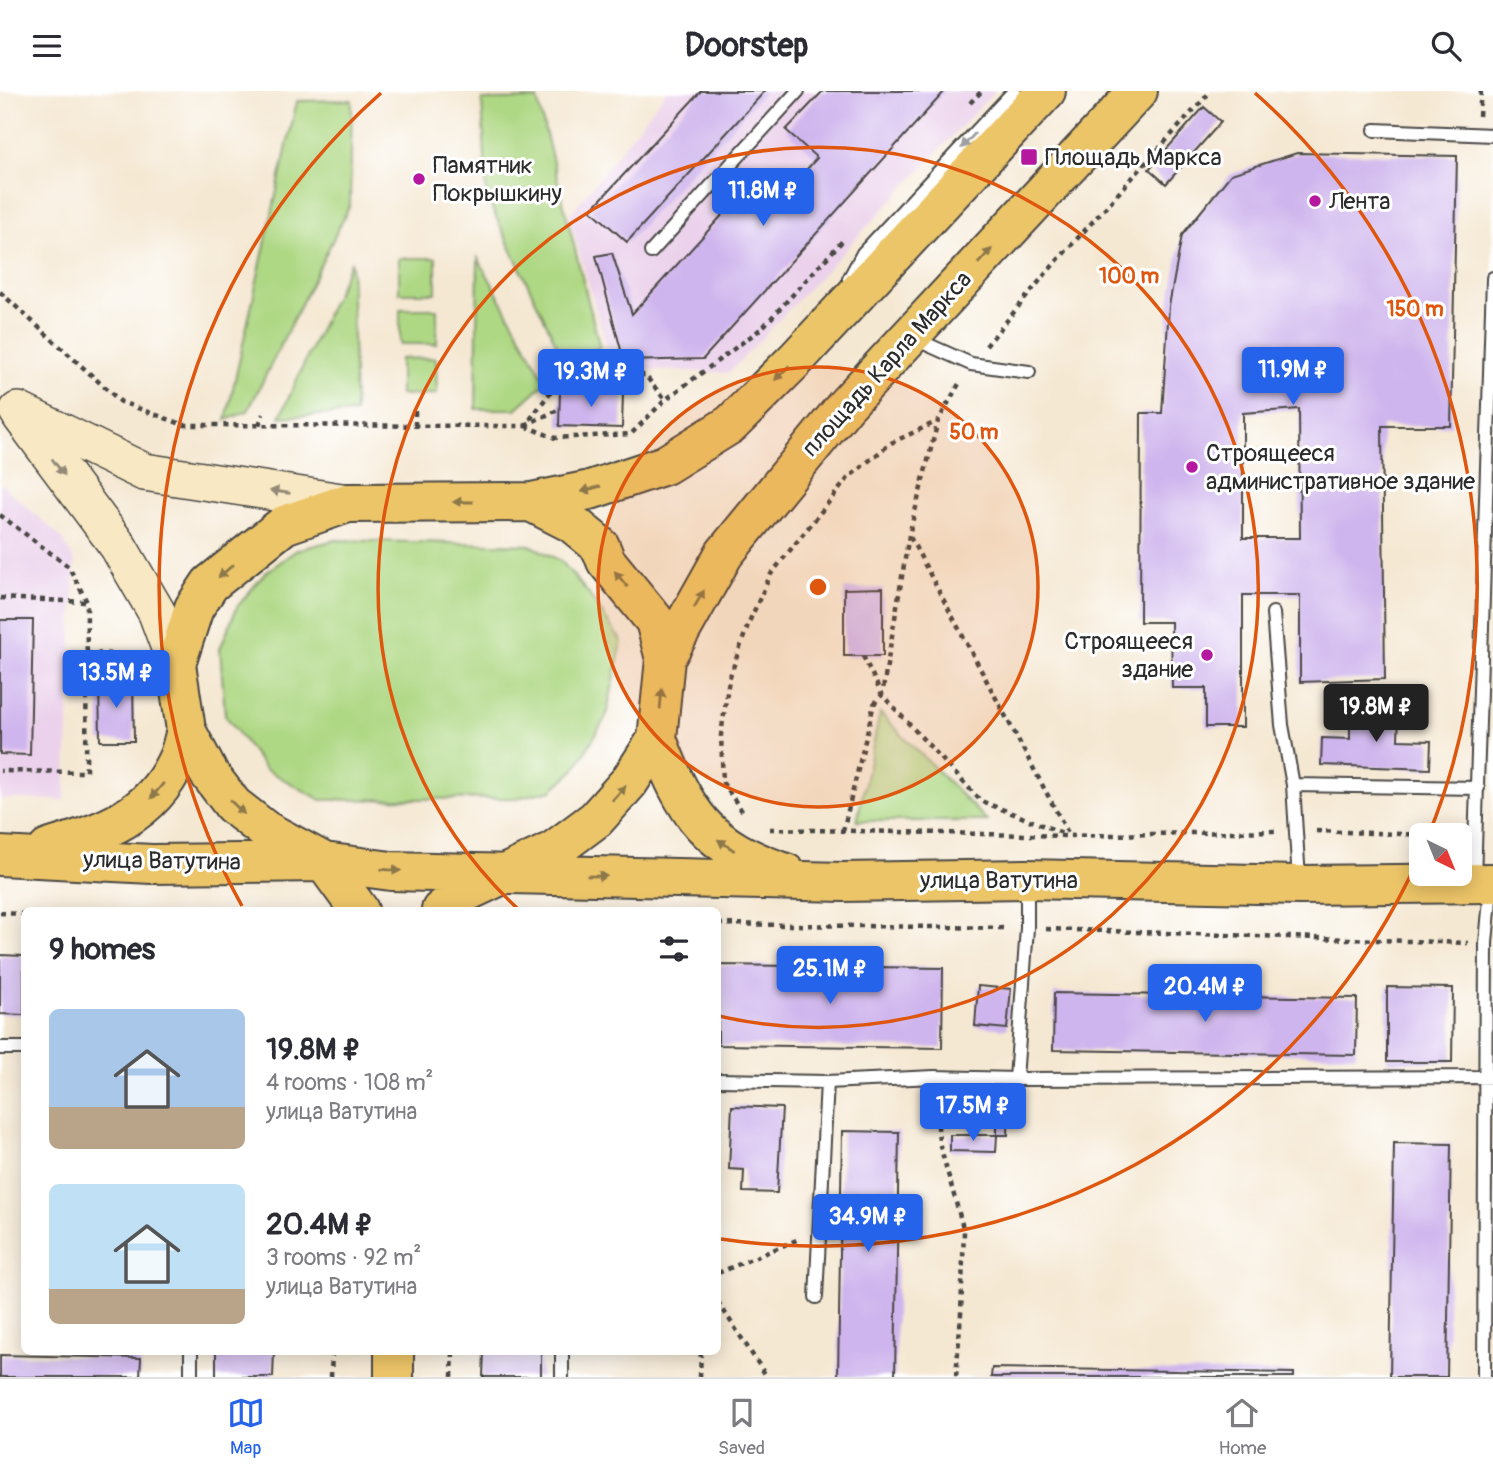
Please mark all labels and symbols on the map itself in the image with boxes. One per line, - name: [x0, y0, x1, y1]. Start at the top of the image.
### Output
- one-way arrow: [960, 132, 976, 149]
- place label: Площадь Маркса: [1045, 143, 1222, 172]
- marker: Площадь Маркса: [1019, 147, 1039, 167]
- place label: Памятник Покрышкину: [433, 151, 562, 208]
- pin: 11.8M ₽: [698, 169, 828, 228]
- marker: Памятник Покрышкину: [411, 171, 427, 187]
- place label: Лента: [1328, 187, 1390, 216]
- marker: Лента: [1307, 193, 1323, 209]
- one-way arrow: [977, 247, 993, 265]
- text: 100 m: [1099, 263, 1159, 290]
- street label: площадь Карла Маркса: [796, 265, 978, 463]
- text: 150 m: [1386, 296, 1444, 323]
- pin: 11.9M ₽: [1228, 347, 1358, 407]
- pin: 19.3M ₽: [526, 349, 656, 409]
- one-way arrow: [773, 365, 790, 382]
- text: 50 m: [950, 419, 999, 446]
- place label: Строящееся административное здание: [1206, 439, 1475, 496]
- one-way arrow: [50, 458, 64, 476]
- marker: Строящееся административное здание: [1184, 459, 1200, 475]
- one-way arrow: [579, 484, 601, 495]
- one-way arrow: [269, 487, 291, 498]
- one-way arrow: [452, 496, 474, 508]
- one-way arrow: [217, 563, 234, 578]
- one-way arrow: [613, 571, 628, 589]
- centre of rings: [806, 575, 830, 599]
- one-way arrow: [692, 590, 705, 609]
- place label: Строящееся здание: [1064, 627, 1193, 684]
- marker: Строящееся здание: [1199, 647, 1215, 663]
- pin: 13.5M ₽: [51, 651, 181, 710]
- pin: 19.8M ₽: [1311, 685, 1441, 744]
- one-way arrow: [656, 688, 667, 710]
- one-way arrow: [149, 782, 164, 800]
- one-way arrow: [611, 785, 627, 802]
- one-way arrow: [228, 798, 245, 814]
- north arrow: [1409, 823, 1472, 885]
- one-way arrow: [717, 839, 736, 852]
- street label: улица Ватутина: [82, 845, 241, 877]
- one-way arrow: [381, 865, 403, 876]
- street label: улица Ватутина: [919, 866, 1078, 895]
- one-way arrow: [586, 870, 608, 881]
- pin: 25.1M ₽: [765, 947, 895, 1006]
- pin: 20.4M ₽: [1140, 965, 1270, 1024]
- pin: 17.5M ₽: [908, 1083, 1038, 1143]
- pin: 34.9M ₽: [803, 1195, 933, 1254]

